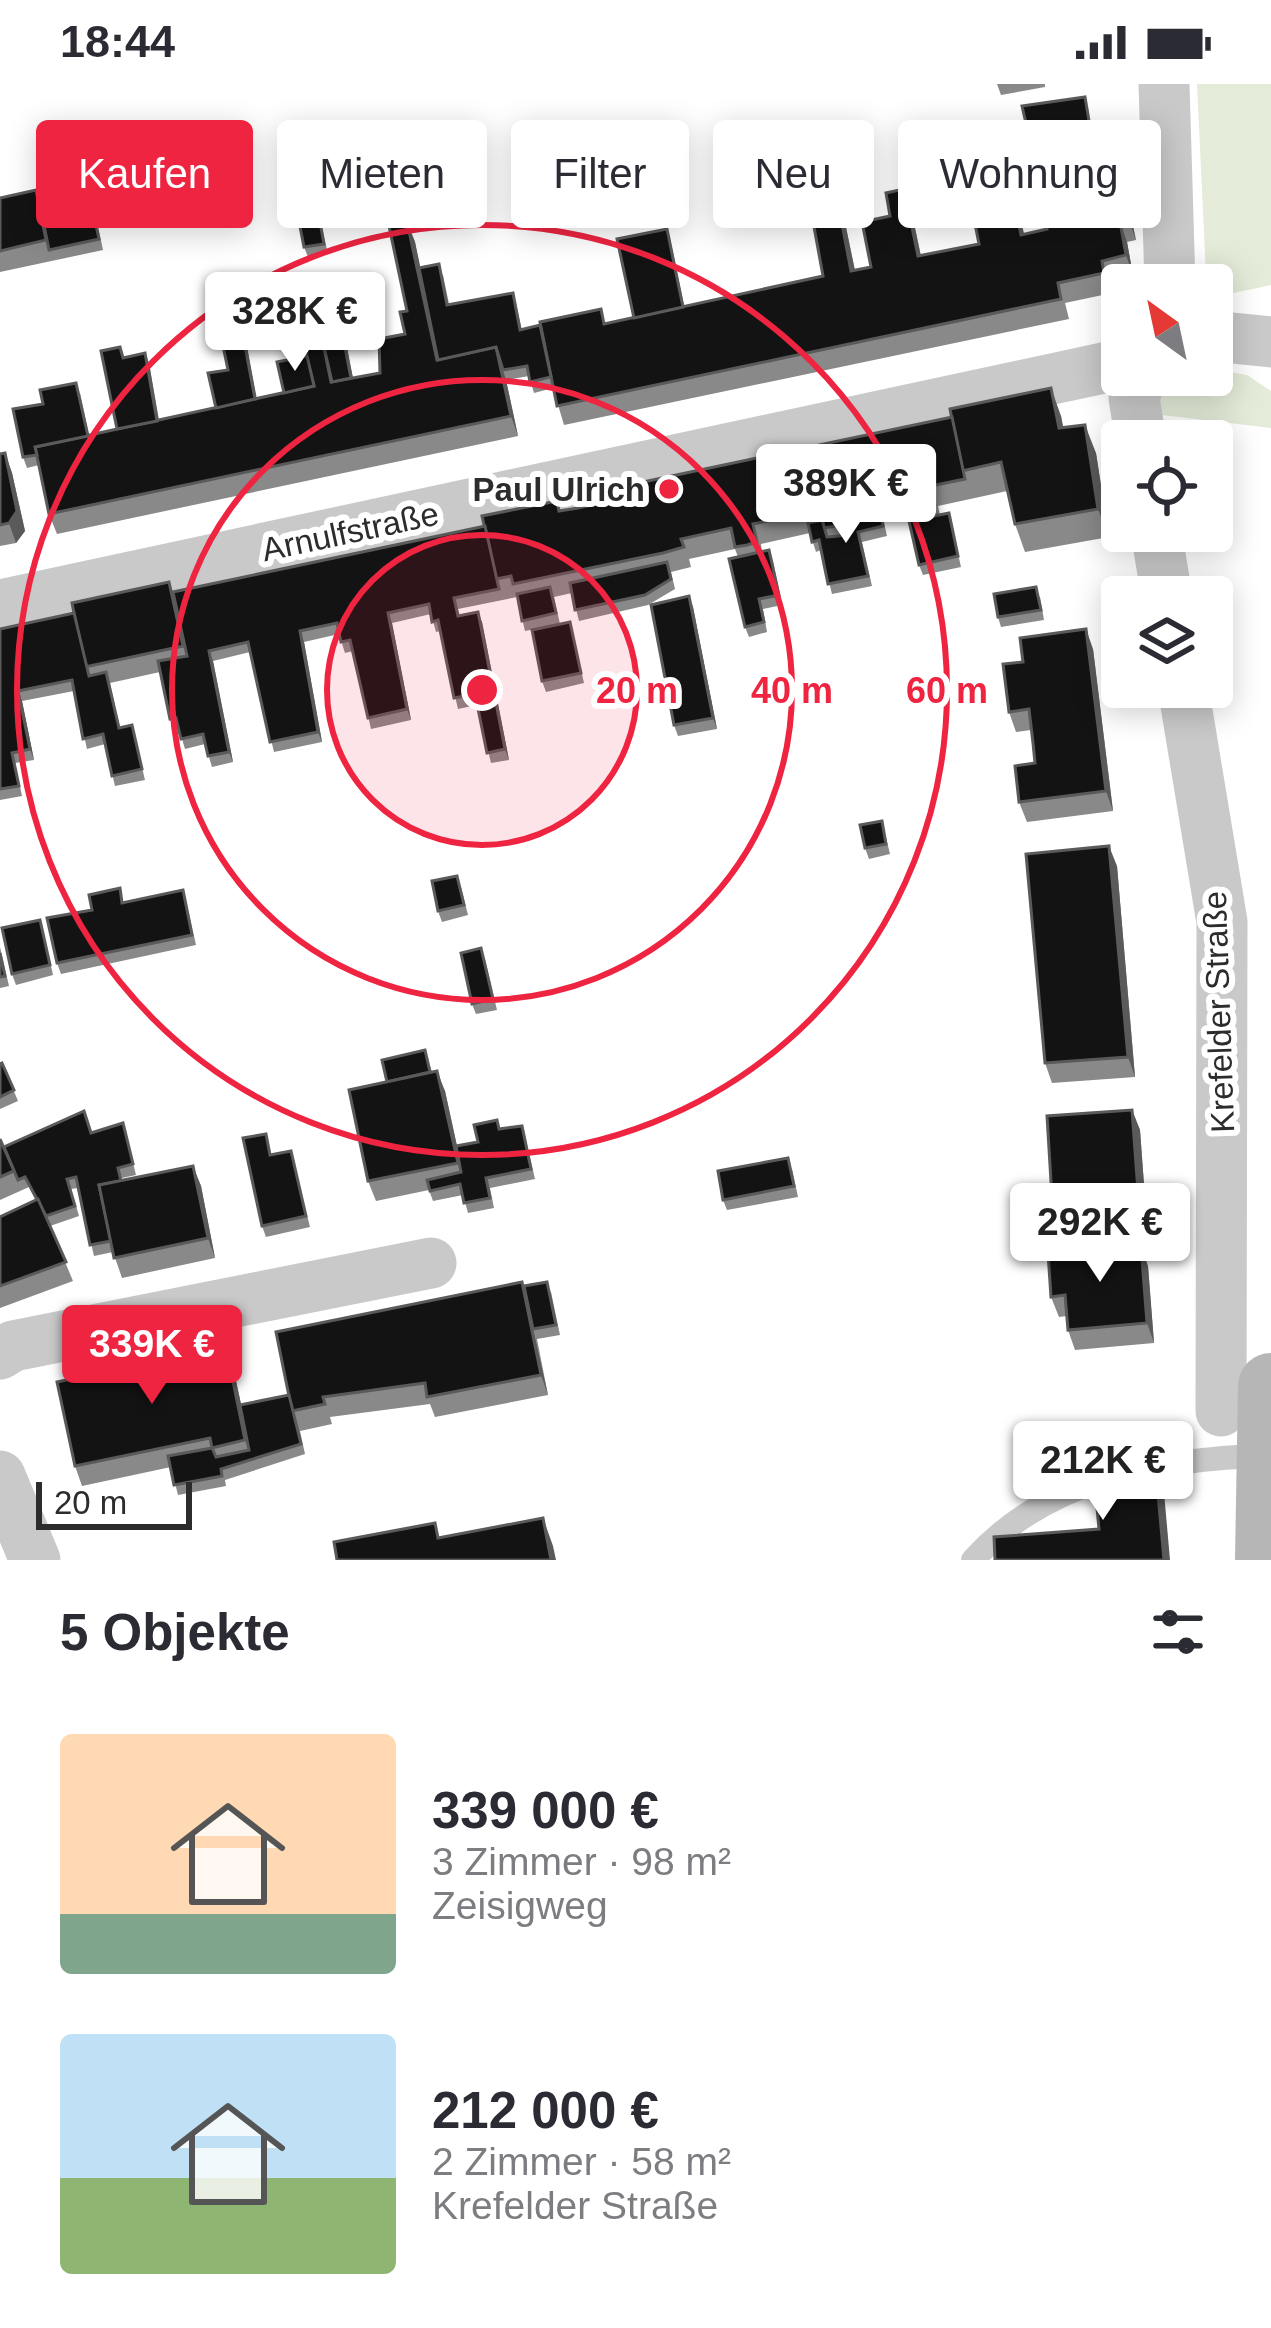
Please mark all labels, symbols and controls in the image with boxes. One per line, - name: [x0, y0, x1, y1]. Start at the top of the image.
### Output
- text: 18:44: [60, 16, 175, 67]
- chip: Kaufen: [36, 120, 253, 228]
- chip: Mieten: [277, 120, 487, 228]
- chip: Filter: [511, 120, 689, 228]
- chip: Neu: [713, 120, 874, 228]
- chip: Wohnung: [898, 120, 1161, 228]
- north arrow: [1101, 264, 1233, 396]
- map controls: [1101, 264, 1233, 708]
- pin: 328K €: [197, 272, 393, 374]
- text: 328K €: [232, 289, 358, 332]
- button: locate: [1101, 420, 1233, 552]
- pin: 389K €: [748, 444, 944, 546]
- text: 389K €: [783, 461, 909, 504]
- place label: Paul Ulrich: [473, 471, 645, 508]
- marker: Paul Ulrich: [656, 476, 682, 502]
- street label: Arnulfstraße: [258, 495, 442, 568]
- button: layers: [1101, 576, 1233, 708]
- centre of rings: [461, 669, 503, 711]
- text: 20 m: [596, 670, 678, 711]
- text: 40 m: [751, 670, 833, 711]
- text: 60 m: [906, 670, 988, 711]
- street label: Krefelder Straße: [1196, 890, 1241, 1134]
- pin: 292K €: [1002, 1183, 1198, 1285]
- text: 292K €: [1037, 1200, 1163, 1243]
- pin: 339K €: [54, 1305, 250, 1407]
- text: 339K €: [89, 1322, 215, 1365]
- pin: 212K €: [1005, 1421, 1201, 1523]
- text: 212K €: [1040, 1438, 1166, 1481]
- scale bar: [36, 1476, 192, 1529]
- text: 20 m: [54, 1484, 127, 1521]
- icon: filters: [1145, 1599, 1211, 1665]
- text: 5 Objekte: [60, 1604, 290, 1661]
- icon: home: [156, 1782, 300, 1926]
- text: 339 000 €: [432, 1782, 659, 1839]
- text: 3 Zimmer · 98 m²: [432, 1840, 731, 1883]
- text: Zeisigweg: [432, 1884, 608, 1927]
- icon: home: [156, 2082, 300, 2226]
- text: 212 000 €: [432, 2082, 659, 2139]
- text: 2 Zimmer · 58 m²: [432, 2140, 731, 2183]
- text: Krefelder Straße: [432, 2184, 718, 2227]

